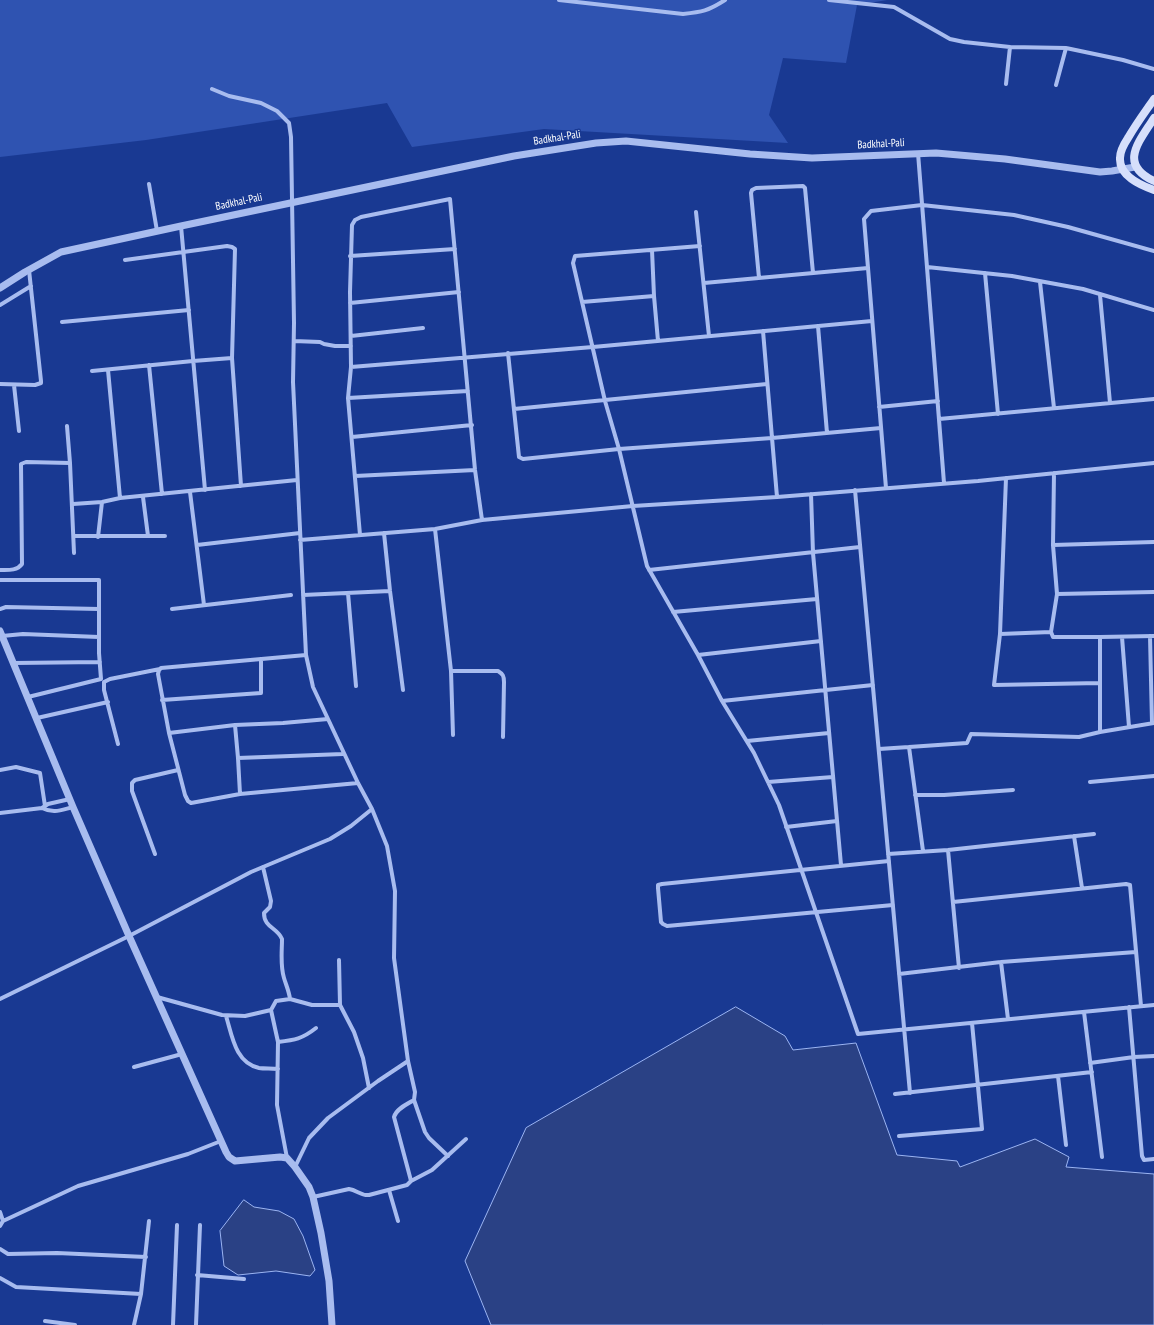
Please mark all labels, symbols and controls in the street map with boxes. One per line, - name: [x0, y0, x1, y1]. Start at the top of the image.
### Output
- street label: Badkhal-Pali: [532, 128, 582, 148]
- street label: Badkhal-Pali: [857, 136, 905, 152]
- street label: Badkhal-Pali: [214, 191, 264, 213]

